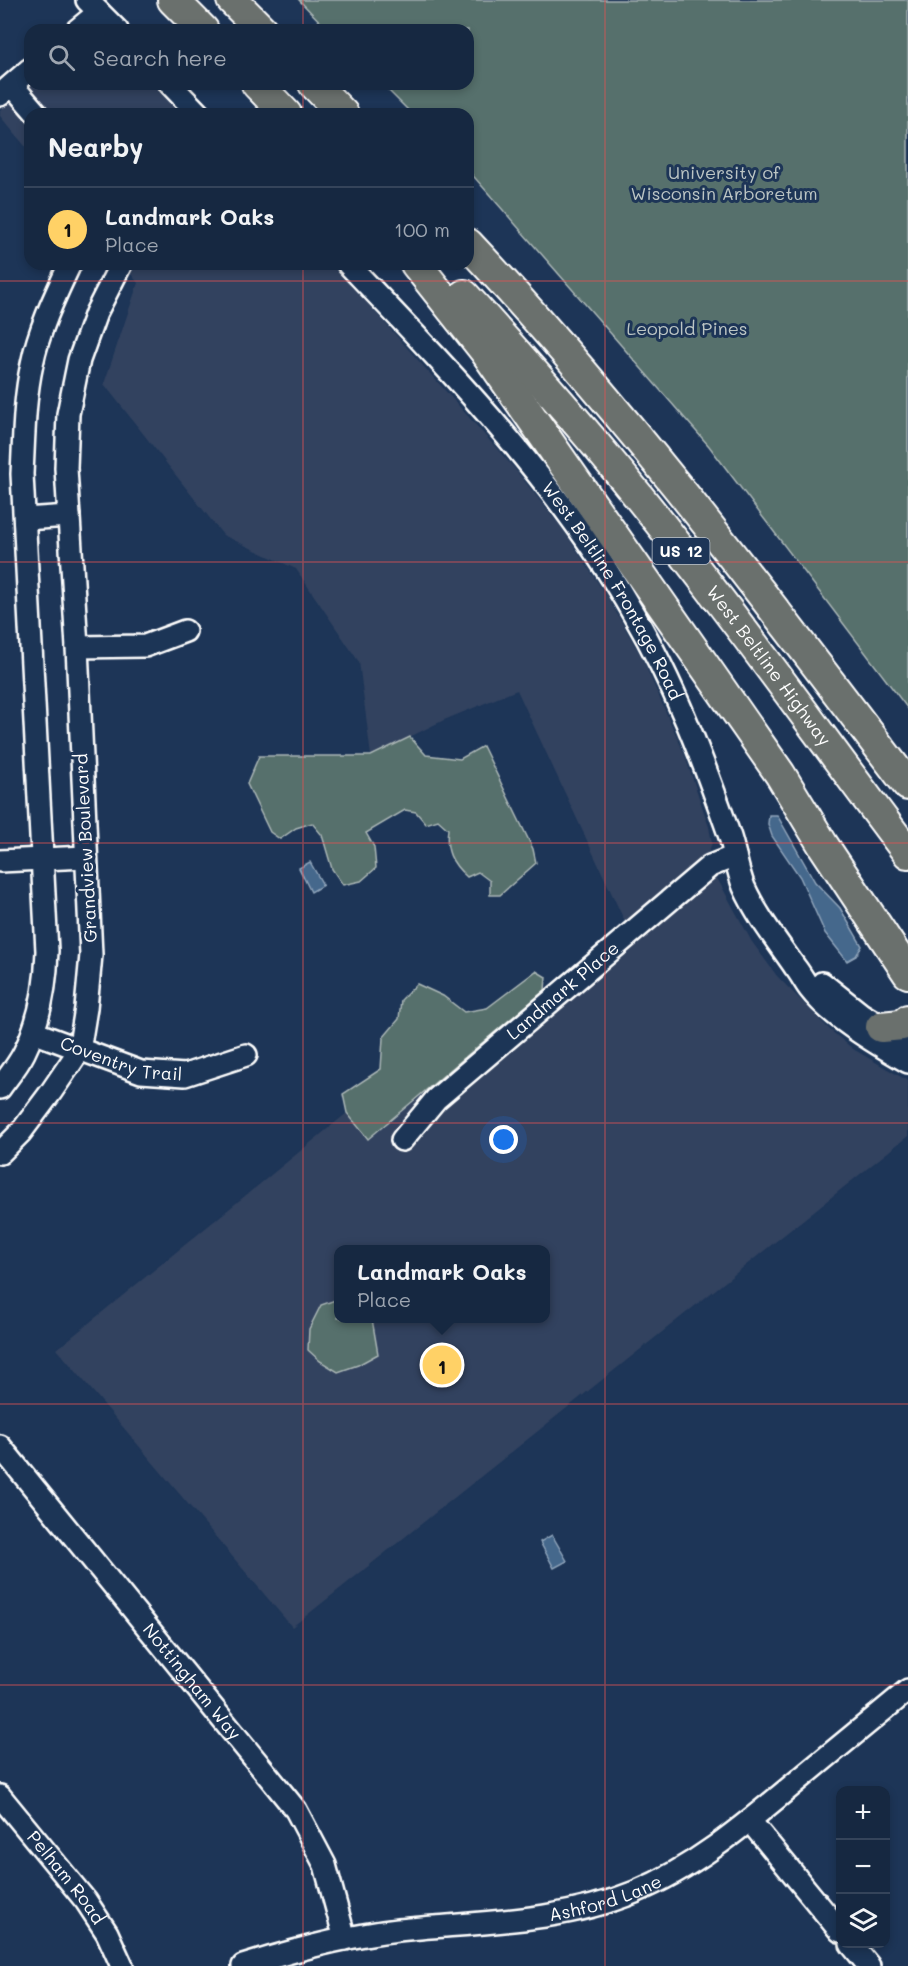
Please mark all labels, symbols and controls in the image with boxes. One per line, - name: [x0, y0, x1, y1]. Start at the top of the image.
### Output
- search box: [24, 24, 474, 90]
- icon: search: [45, 41, 78, 74]
- text: Search here: [93, 43, 227, 72]
- text: Nearby: [48, 130, 143, 164]
- park label: University of Wisconsin Arboretum: [630, 160, 818, 205]
- text: Landmark Oaks: [105, 202, 274, 231]
- text: 1: [63, 216, 72, 242]
- text: 100 m: [394, 216, 450, 242]
- text: Place: [105, 231, 159, 257]
- park label: Leopold Pines: [626, 316, 748, 340]
- street label: West Beltline Frontage Road: [537, 476, 689, 703]
- road number: US 12: [652, 538, 710, 564]
- street label: West Beltline Highway: [701, 580, 837, 750]
- street label: Grandview Boulevard: [68, 753, 102, 943]
- street label: Landmark Place: [501, 936, 624, 1045]
- street label: Coventry Trail: [57, 1030, 183, 1086]
- your location: [489, 1125, 518, 1154]
- popup: [334, 1245, 550, 1323]
- text: Landmark Oaks: [357, 1257, 527, 1286]
- text: Place: [357, 1286, 411, 1312]
- pin: 1: [422, 1342, 462, 1388]
- street label: Nottingham Way: [138, 1618, 247, 1745]
- map controls: [836, 1786, 890, 1948]
- button: +: [836, 1786, 890, 1840]
- street label: Pelham Road: [22, 1825, 111, 1929]
- button: −: [836, 1840, 890, 1894]
- street label: Ashford Lane: [547, 1869, 665, 1926]
- button: layers: [836, 1894, 890, 1948]

